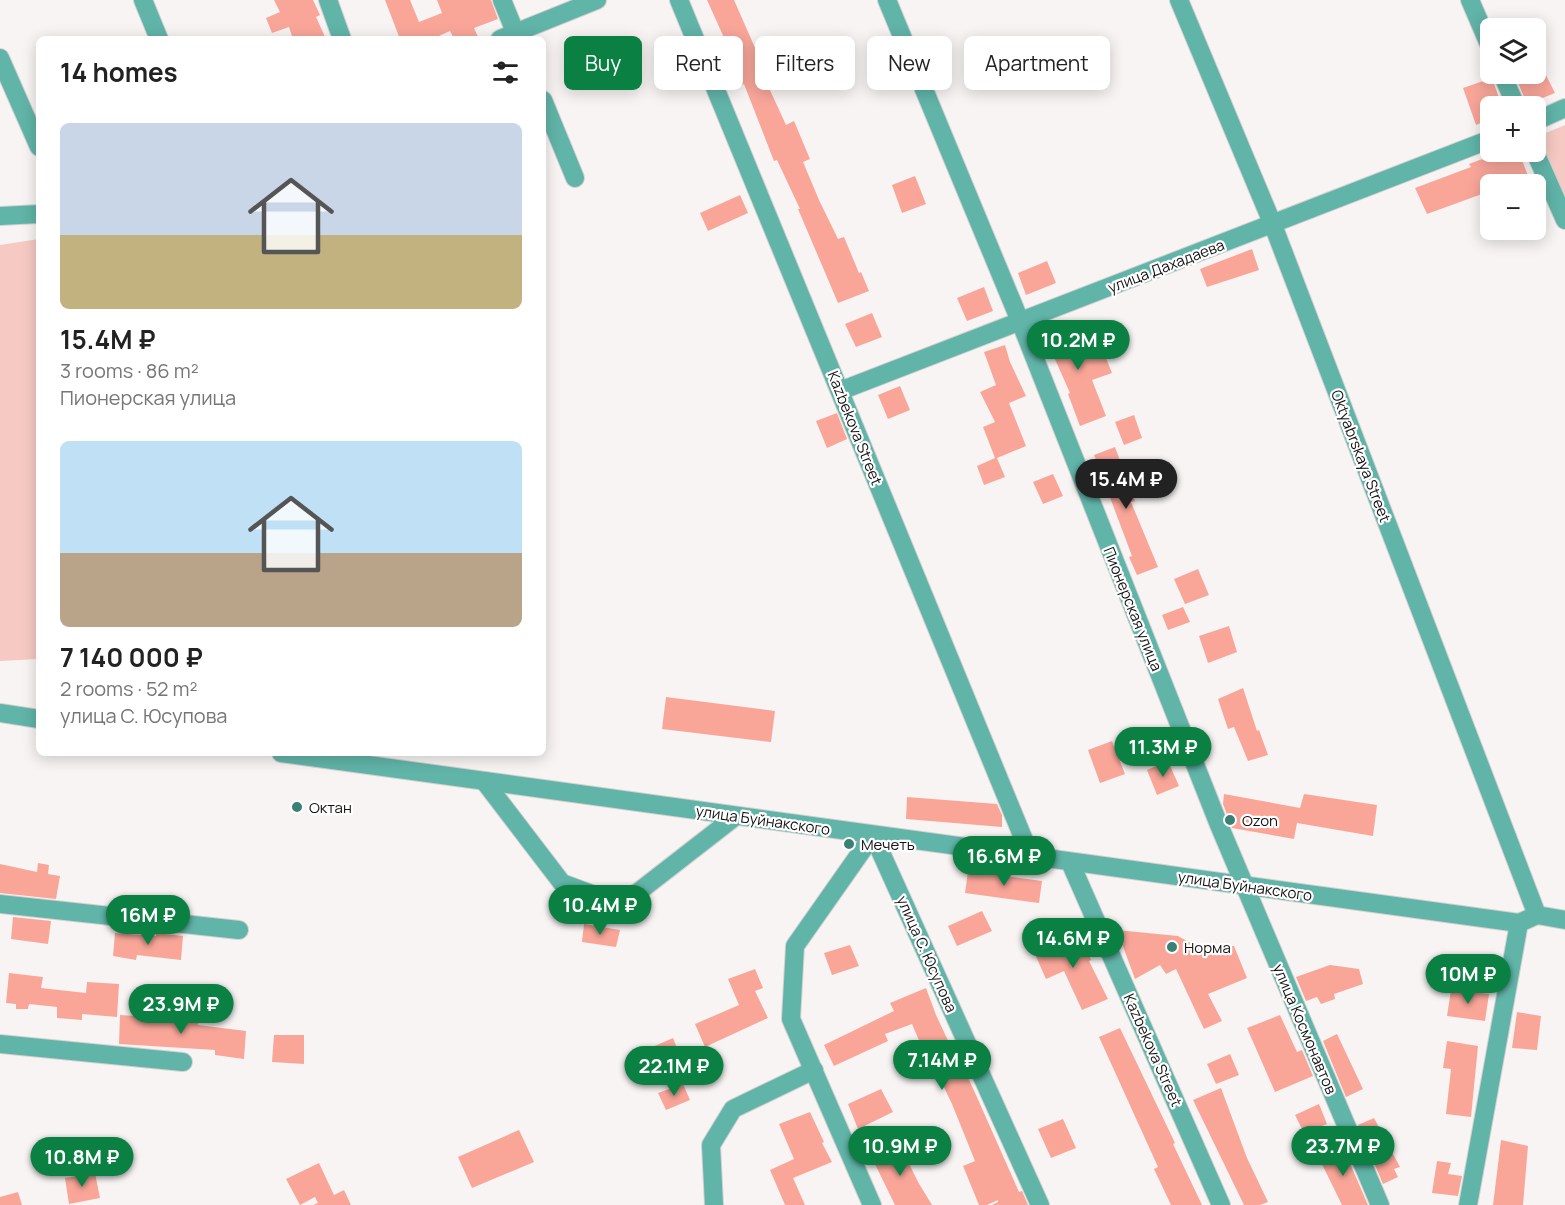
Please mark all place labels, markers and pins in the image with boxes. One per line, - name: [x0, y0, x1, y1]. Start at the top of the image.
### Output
- pin: 10.2M ₽: [1023, 320, 1133, 371]
- pin: 15.4M ₽: [1071, 459, 1181, 510]
- pin: 11.3M ₽: [1108, 727, 1218, 778]
- place label: Октан: [309, 797, 352, 818]
- marker: Октан: [290, 800, 304, 814]
- place label: Ozon: [1242, 810, 1278, 831]
- marker: Ozon: [1223, 813, 1237, 827]
- place label: Мечеть: [861, 834, 915, 855]
- pin: 16.6M ₽: [949, 836, 1059, 887]
- marker: Мечеть: [842, 837, 856, 851]
- pin: 10.4M ₽: [545, 885, 655, 936]
- pin: 16M ₽: [106, 895, 190, 946]
- pin: 14.6M ₽: [1018, 918, 1128, 969]
- place label: Норма: [1184, 937, 1231, 958]
- marker: Норма: [1165, 940, 1179, 954]
- pin: 10M ₽: [1426, 954, 1510, 1005]
- pin: 23.9M ₽: [126, 984, 236, 1035]
- pin: 7.14M ₽: [887, 1040, 997, 1091]
- pin: 22.1M ₽: [619, 1046, 729, 1097]
- pin: 10.9M ₽: [845, 1126, 955, 1177]
- pin: 23.7M ₽: [1288, 1126, 1398, 1177]
- pin: 10.8M ₽: [27, 1137, 137, 1188]

